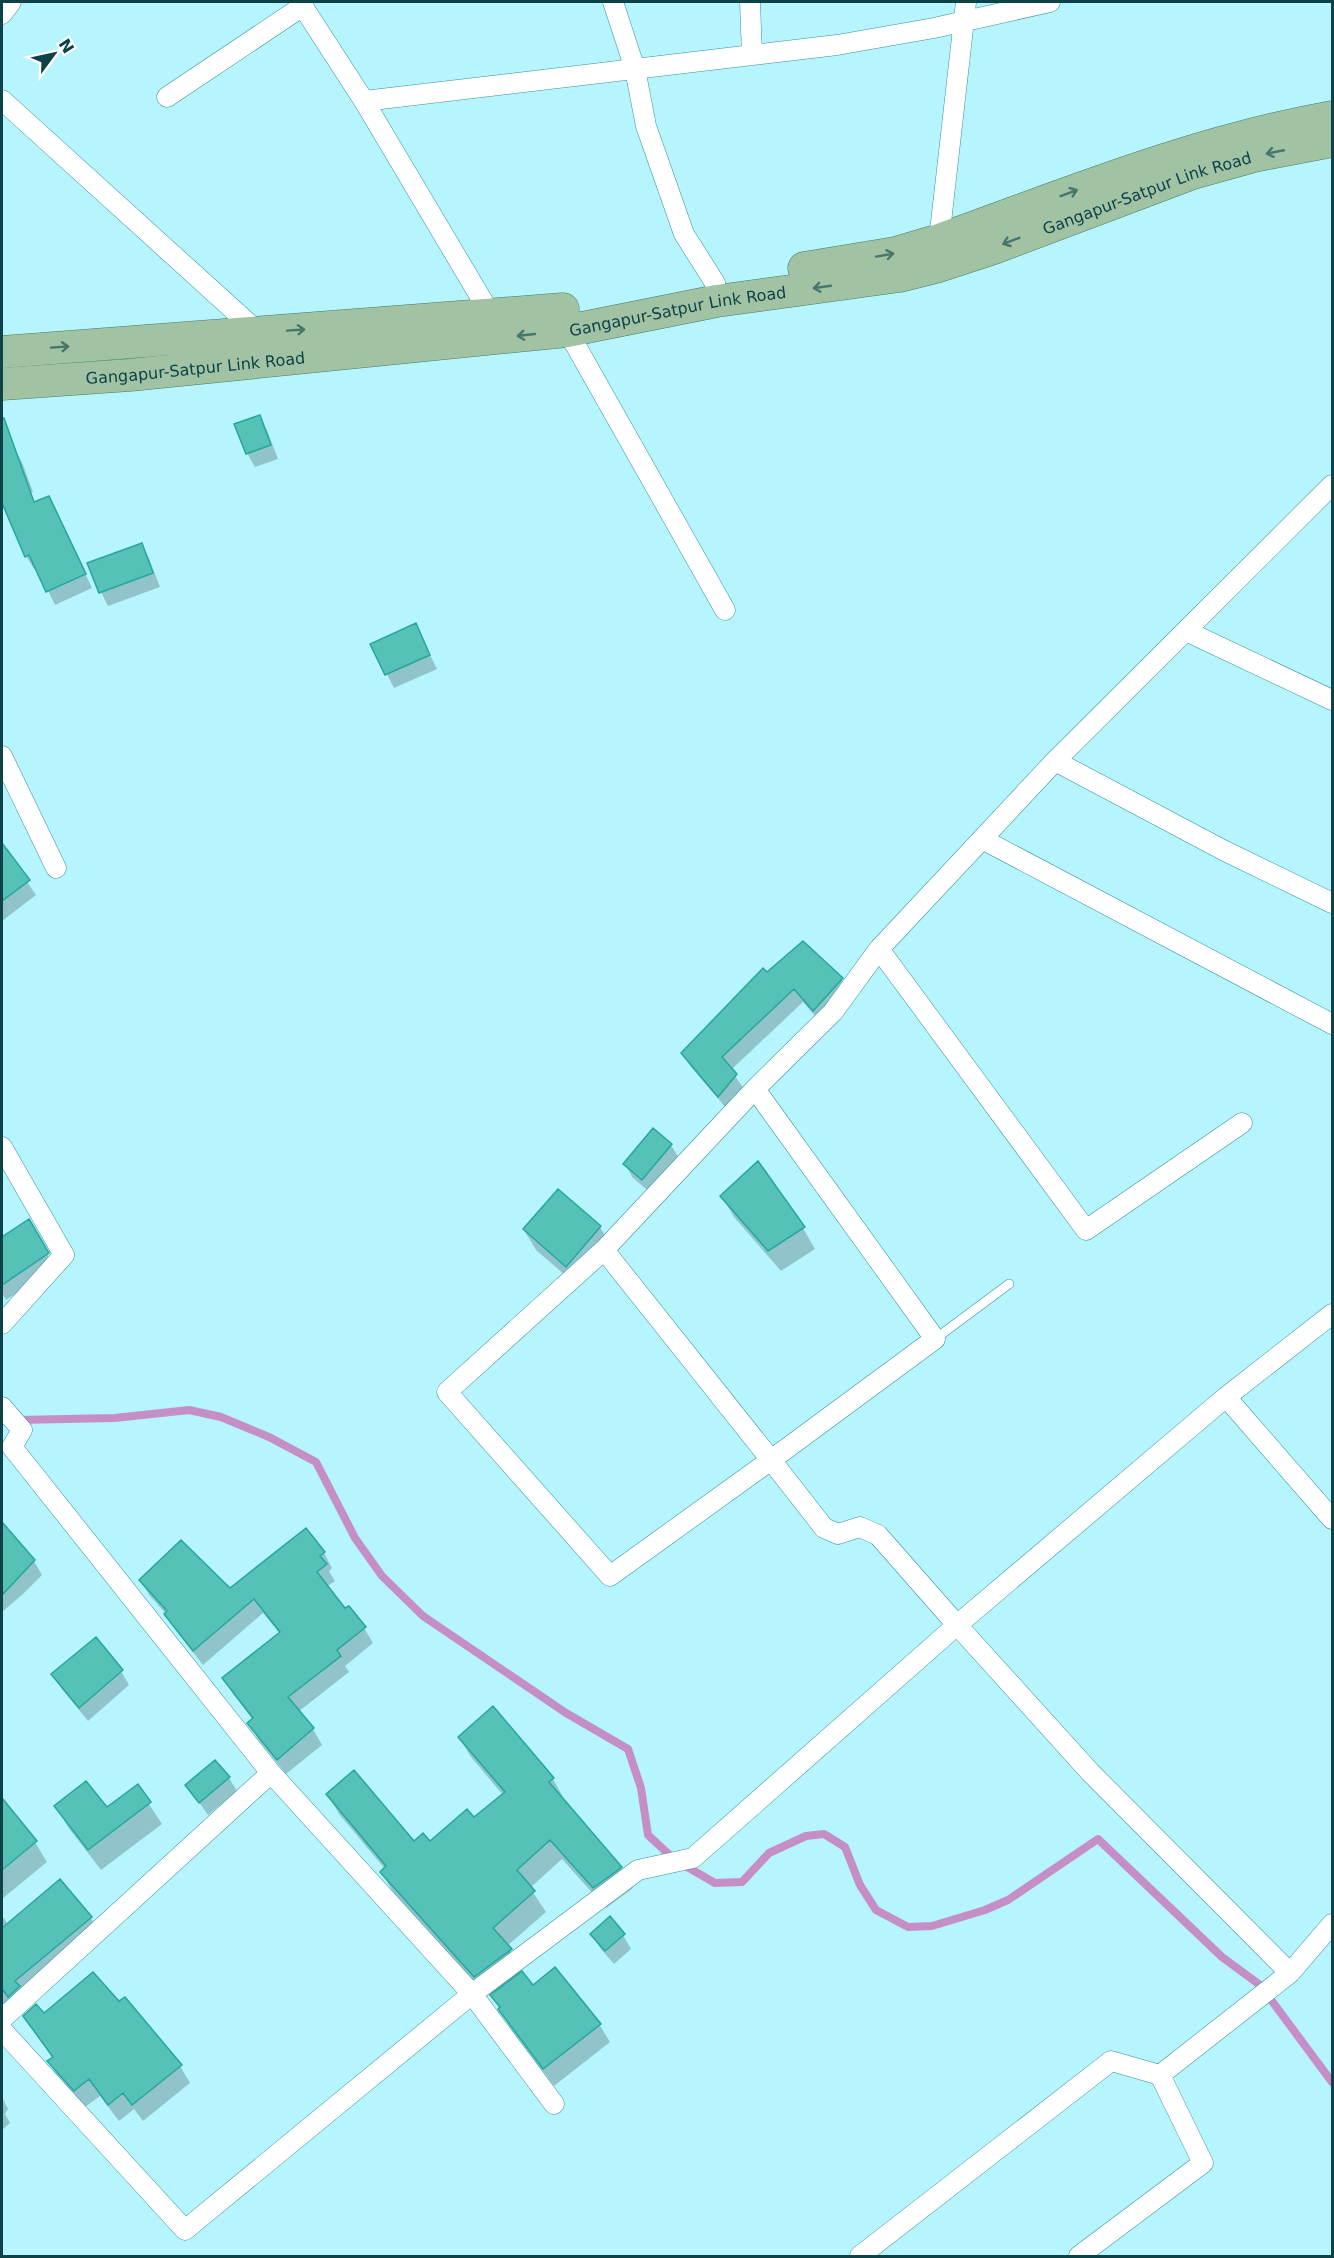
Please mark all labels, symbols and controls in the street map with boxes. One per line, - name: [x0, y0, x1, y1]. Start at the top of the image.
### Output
- north arrow: [24, 24, 84, 84]
- text: N: [55, 35, 78, 57]
- one-way arrow: [1266, 147, 1285, 158]
- street label: Gangapur-Satpur Link Road: [1040, 148, 1253, 238]
- one-way arrow: [1060, 186, 1078, 197]
- one-way arrow: [1002, 236, 1021, 247]
- one-way arrow: [874, 249, 894, 260]
- one-way arrow: [813, 281, 833, 292]
- street label: Gangapur-Satpur Link Road: [567, 282, 787, 340]
- one-way arrow: [286, 324, 306, 335]
- one-way arrow: [517, 330, 537, 341]
- one-way arrow: [49, 342, 69, 353]
- street label: Gangapur-Satpur Link Road: [85, 348, 306, 388]

